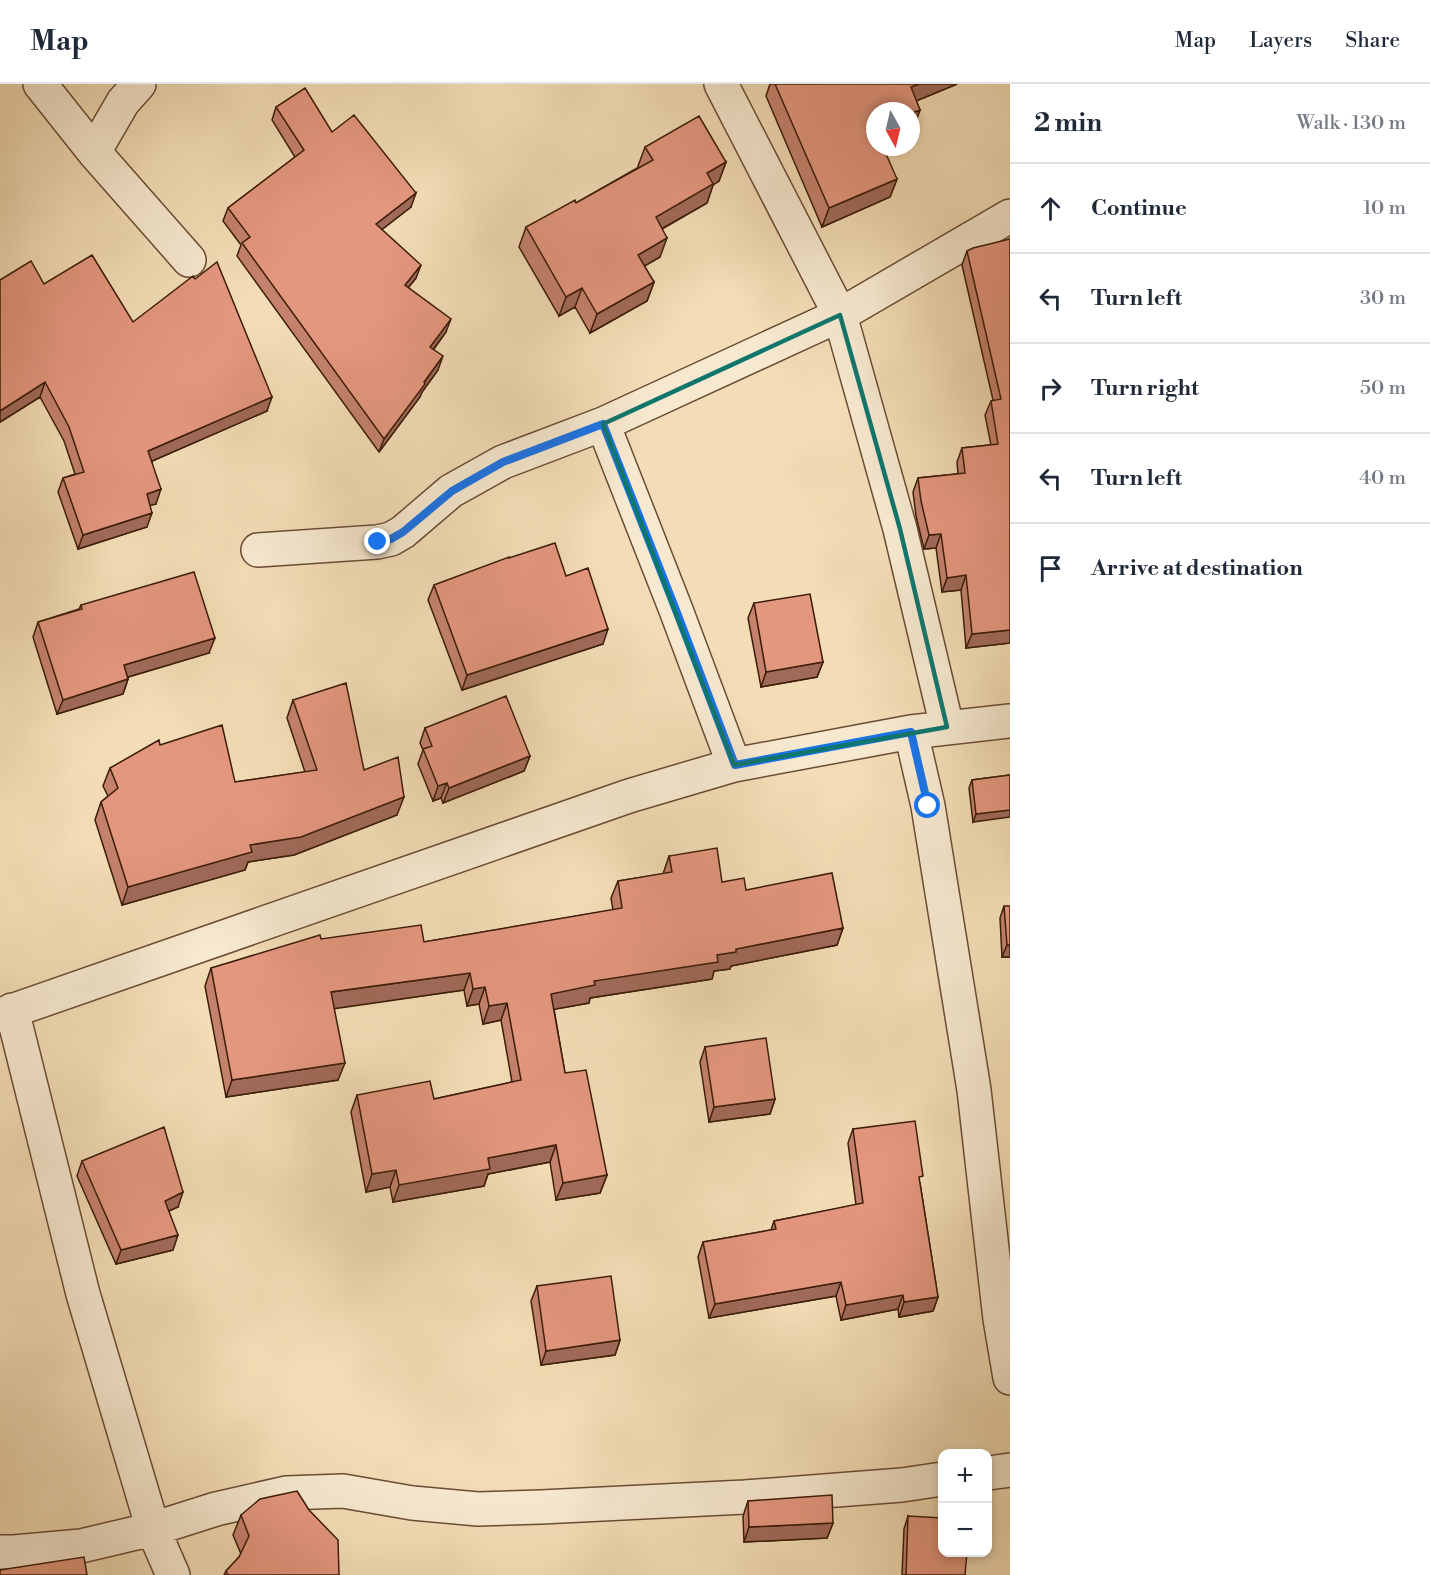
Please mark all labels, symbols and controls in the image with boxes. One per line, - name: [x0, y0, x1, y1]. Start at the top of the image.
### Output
- text: Map: [30, 24, 89, 59]
- text: Map: [1175, 28, 1216, 54]
- text: Layers: [1249, 28, 1312, 54]
- text: Share: [1345, 28, 1400, 54]
- north arrow: [866, 102, 920, 156]
- text: 2 min: [1034, 107, 1102, 139]
- text: Walk · 130 m: [1297, 111, 1406, 136]
- icon: ahead: [1034, 192, 1067, 225]
- text: Continue: [1091, 195, 1187, 222]
- text: 10 m: [1363, 196, 1406, 221]
- icon: left: [1034, 282, 1067, 315]
- text: Turn left: [1091, 285, 1182, 312]
- text: 30 m: [1360, 286, 1406, 311]
- icon: right: [1034, 372, 1067, 405]
- text: Turn right: [1091, 375, 1199, 402]
- text: 50 m: [1360, 376, 1406, 401]
- icon: left: [1034, 462, 1067, 495]
- text: Turn left: [1091, 465, 1182, 492]
- text: 40 m: [1359, 466, 1406, 491]
- route end: [364, 528, 390, 554]
- icon: arrive: [1034, 552, 1067, 585]
- text: Arrive at destination: [1091, 555, 1303, 582]
- route start: [914, 792, 940, 818]
- map controls: [938, 1449, 992, 1557]
- button: +: [938, 1449, 992, 1503]
- button: −: [938, 1503, 992, 1557]

